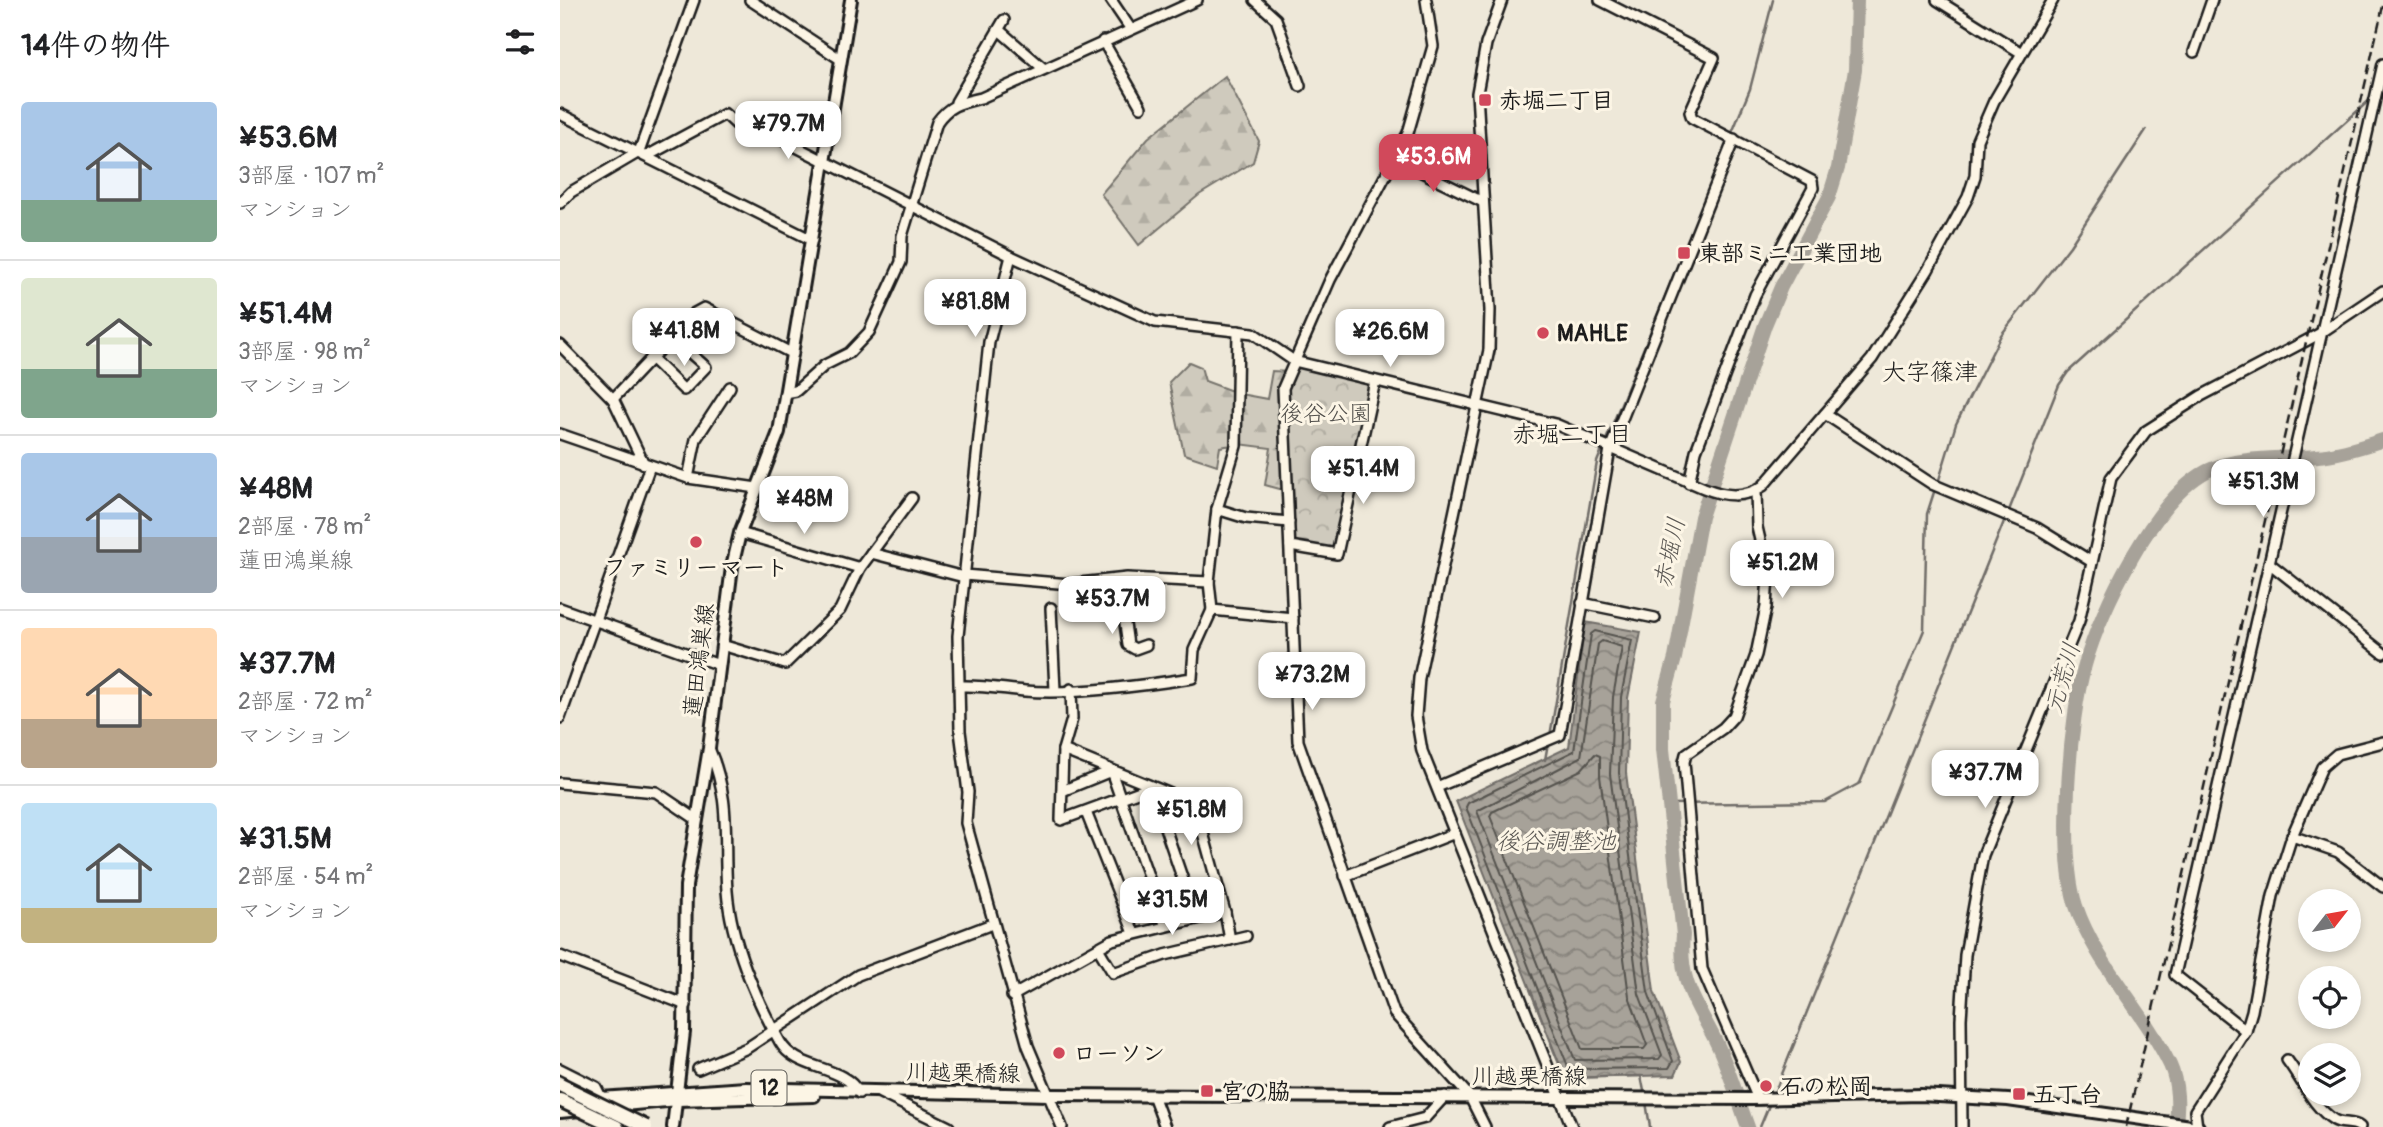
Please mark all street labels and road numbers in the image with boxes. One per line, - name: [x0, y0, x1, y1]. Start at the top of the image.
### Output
- street label: 蓮田鴻巣線: [678, 601, 720, 719]
- street label: 川越栗橋線: [905, 1057, 1021, 1089]
- street label: 川越栗橋線: [1472, 1062, 1587, 1091]
- road number: 12: [752, 1070, 787, 1106]

